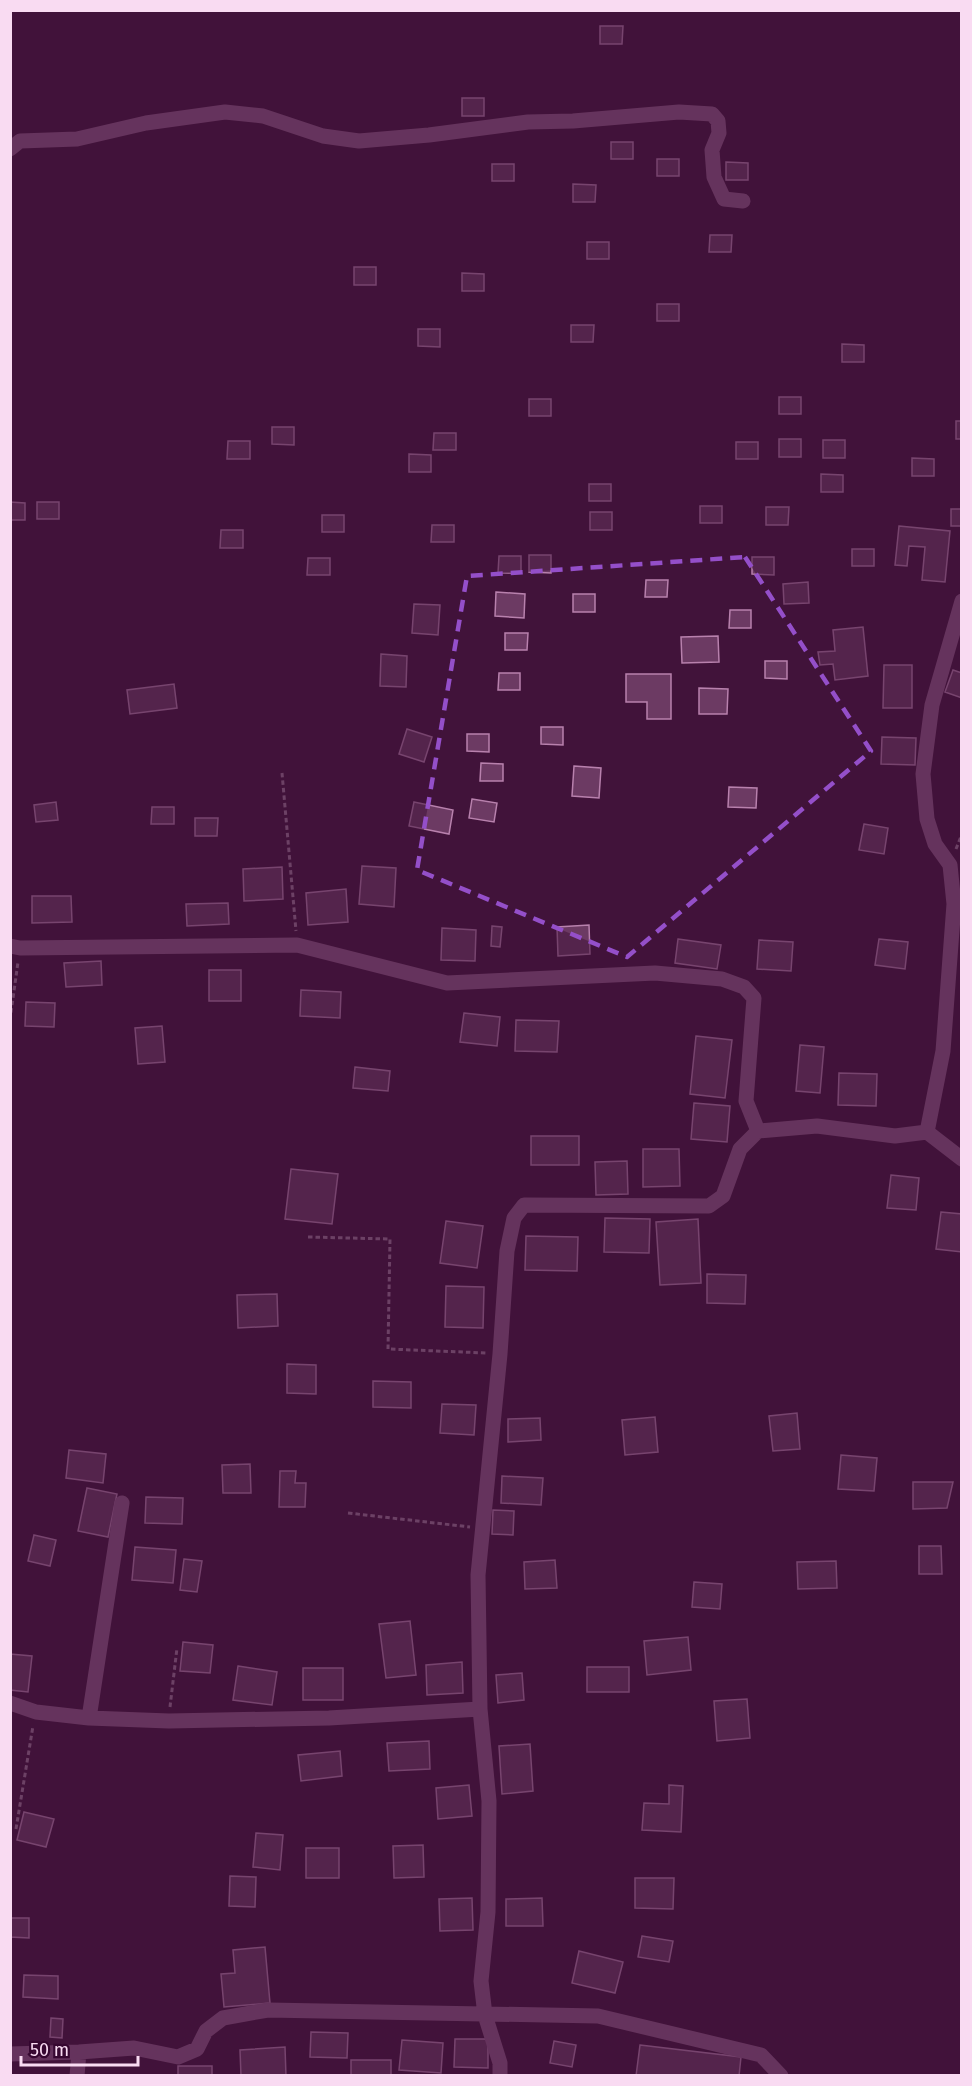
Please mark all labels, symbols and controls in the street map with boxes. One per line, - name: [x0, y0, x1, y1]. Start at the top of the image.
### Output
- scale bar: [21, 2029, 138, 2067]
- text: 50 m: [30, 2039, 69, 2061]

